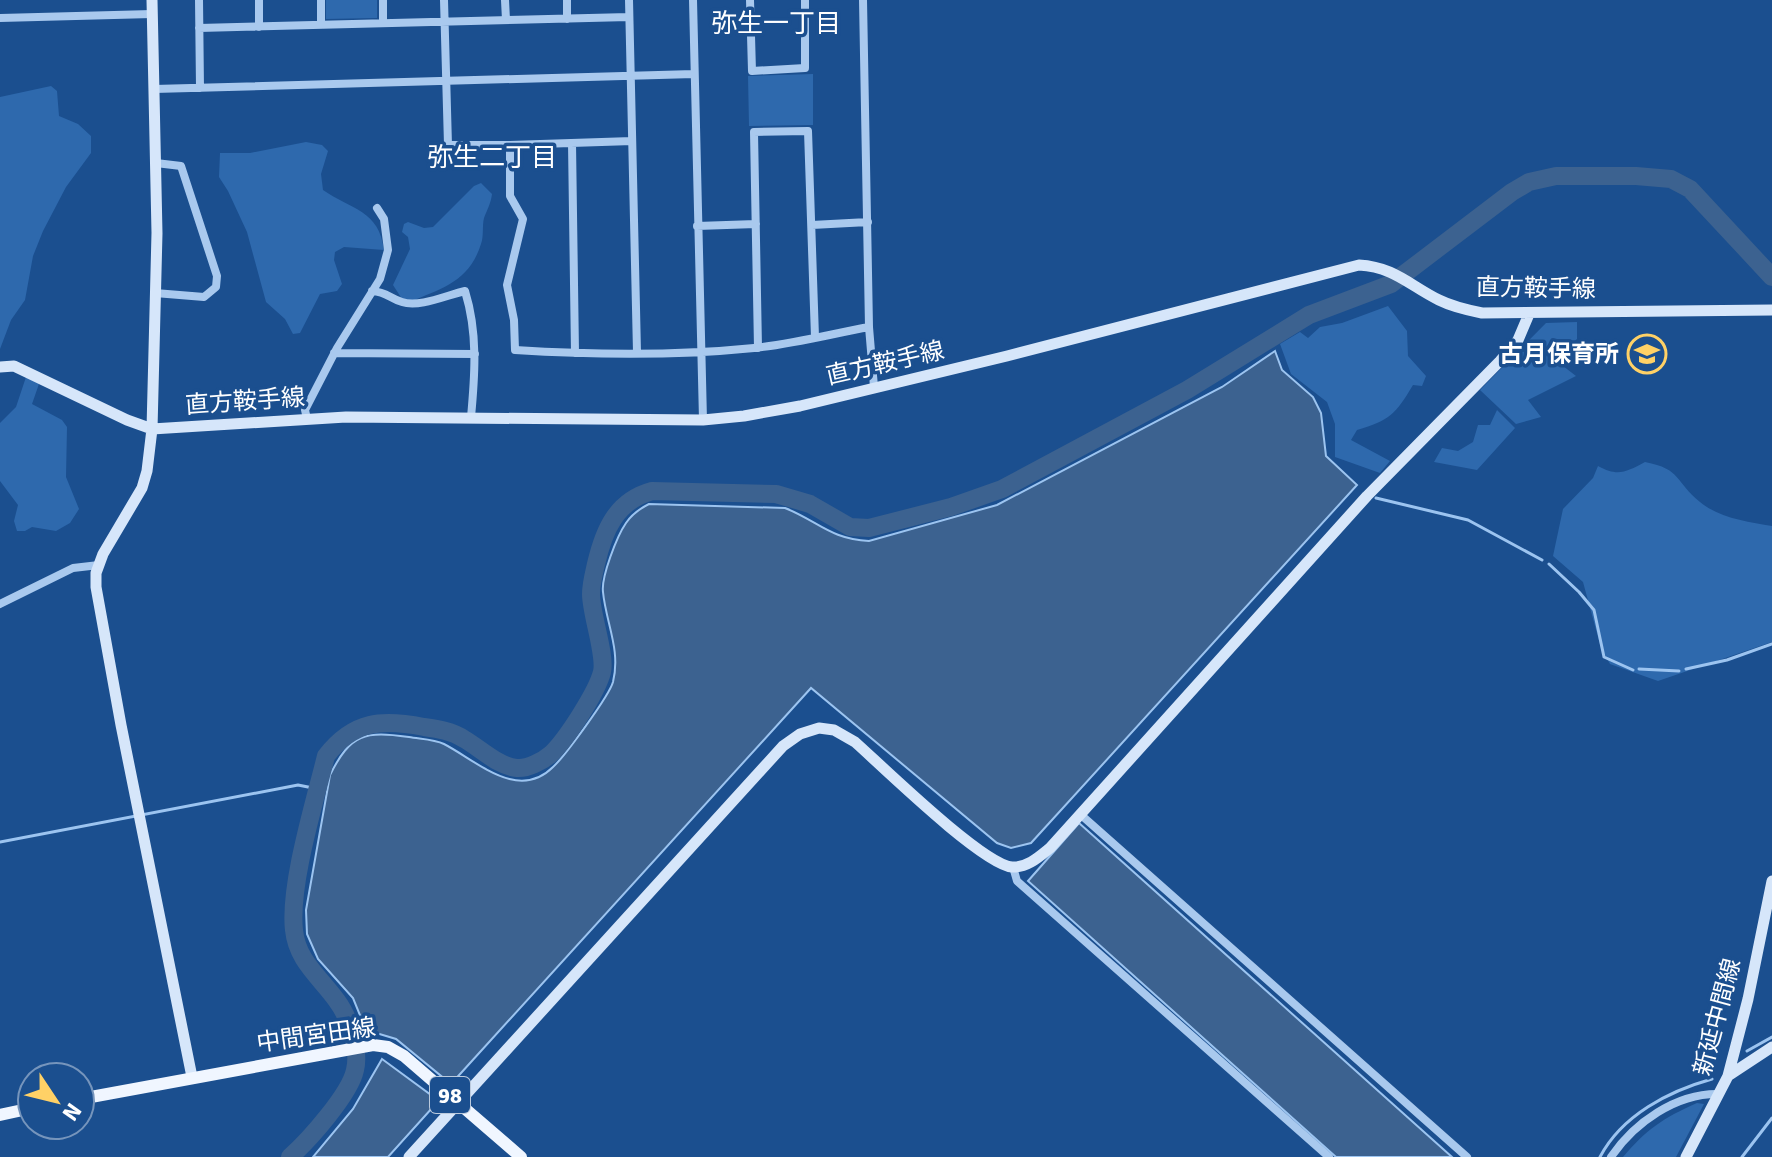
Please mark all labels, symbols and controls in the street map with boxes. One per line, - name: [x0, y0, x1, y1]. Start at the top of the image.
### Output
- district label: 弥生一丁目: [711, 8, 841, 40]
- district label: 弥生二丁目: [427, 142, 557, 174]
- street label: 直方鞍手線: [1476, 272, 1596, 304]
- school or university icon: 古月保育所: [1626, 333, 1668, 375]
- street label: 直方鞍手線: [823, 335, 947, 391]
- place label: 古月保育所: [1499, 339, 1619, 369]
- street label: 直方鞍手線: [184, 382, 306, 420]
- street label: 新延中間線: [1687, 955, 1747, 1079]
- street label: 中間宮田線: [254, 1012, 378, 1058]
- north arrow: [16, 1061, 96, 1141]
- road number: 98: [430, 1077, 470, 1113]
- text: N: [57, 1098, 87, 1126]

